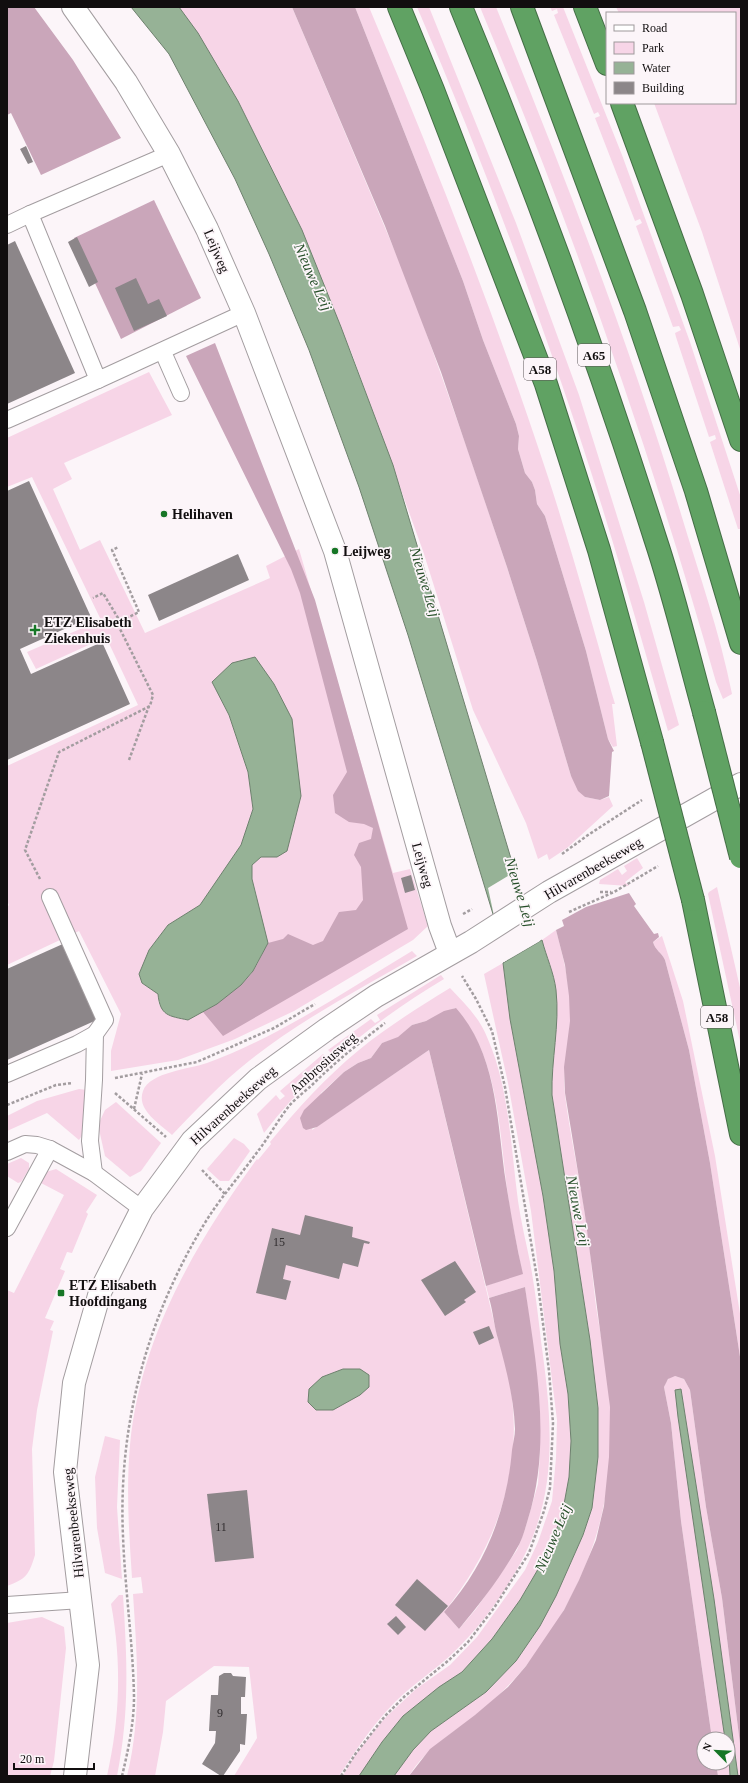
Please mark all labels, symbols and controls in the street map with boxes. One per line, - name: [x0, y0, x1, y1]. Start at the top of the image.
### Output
- legend: [606, 12, 736, 104]
- text: Road: [642, 21, 667, 35]
- text: Park: [642, 41, 664, 55]
- text: Water: [642, 61, 670, 75]
- text: Building: [642, 81, 684, 95]
- street label: Leijweg: [201, 227, 232, 275]
- water label: Nieuwe Leij: [291, 240, 335, 313]
- road number: A65: [578, 344, 610, 366]
- road number: A58: [524, 358, 556, 380]
- place label: Helihaven: [172, 507, 233, 522]
- marker: Helihaven: [159, 509, 169, 519]
- place label: Leijweg: [343, 544, 390, 559]
- water label: Nieuwe Leij: [407, 544, 443, 619]
- marker: Leijweg: [330, 546, 340, 556]
- place label: ETZ Elisabeth Ziekenhuis: [44, 615, 132, 646]
- marker: ETZ Elisabeth Ziekenhuis: [29, 624, 41, 636]
- street label: Hilvarenbeekseweg: [542, 834, 645, 903]
- street label: Leijweg: [409, 841, 436, 889]
- water label: Nieuwe Leij: [502, 854, 538, 929]
- road number: A58: [701, 1006, 733, 1028]
- street label: Ambrosiusweg: [287, 1029, 360, 1097]
- street label: Hilvarenbeekseweg: [187, 1063, 279, 1148]
- water label: Nieuwe Leij: [563, 1173, 593, 1248]
- house number: 15: [273, 1235, 285, 1249]
- place label: ETZ Elisabeth Hoofdingang: [69, 1278, 157, 1309]
- marker: ETZ Elisabeth Hoofdingang: [56, 1288, 66, 1298]
- street label: Hilvarenbeekseweg: [60, 1467, 87, 1579]
- water label: Nieuwe Leij: [531, 1502, 574, 1575]
- house number: 11: [215, 1520, 227, 1534]
- house number: 9: [217, 1706, 223, 1720]
- north arrow: [696, 1731, 736, 1771]
- text: N: [700, 1741, 714, 1753]
- scale bar: [14, 1745, 94, 1771]
- text: 20 m: [20, 1752, 45, 1766]

